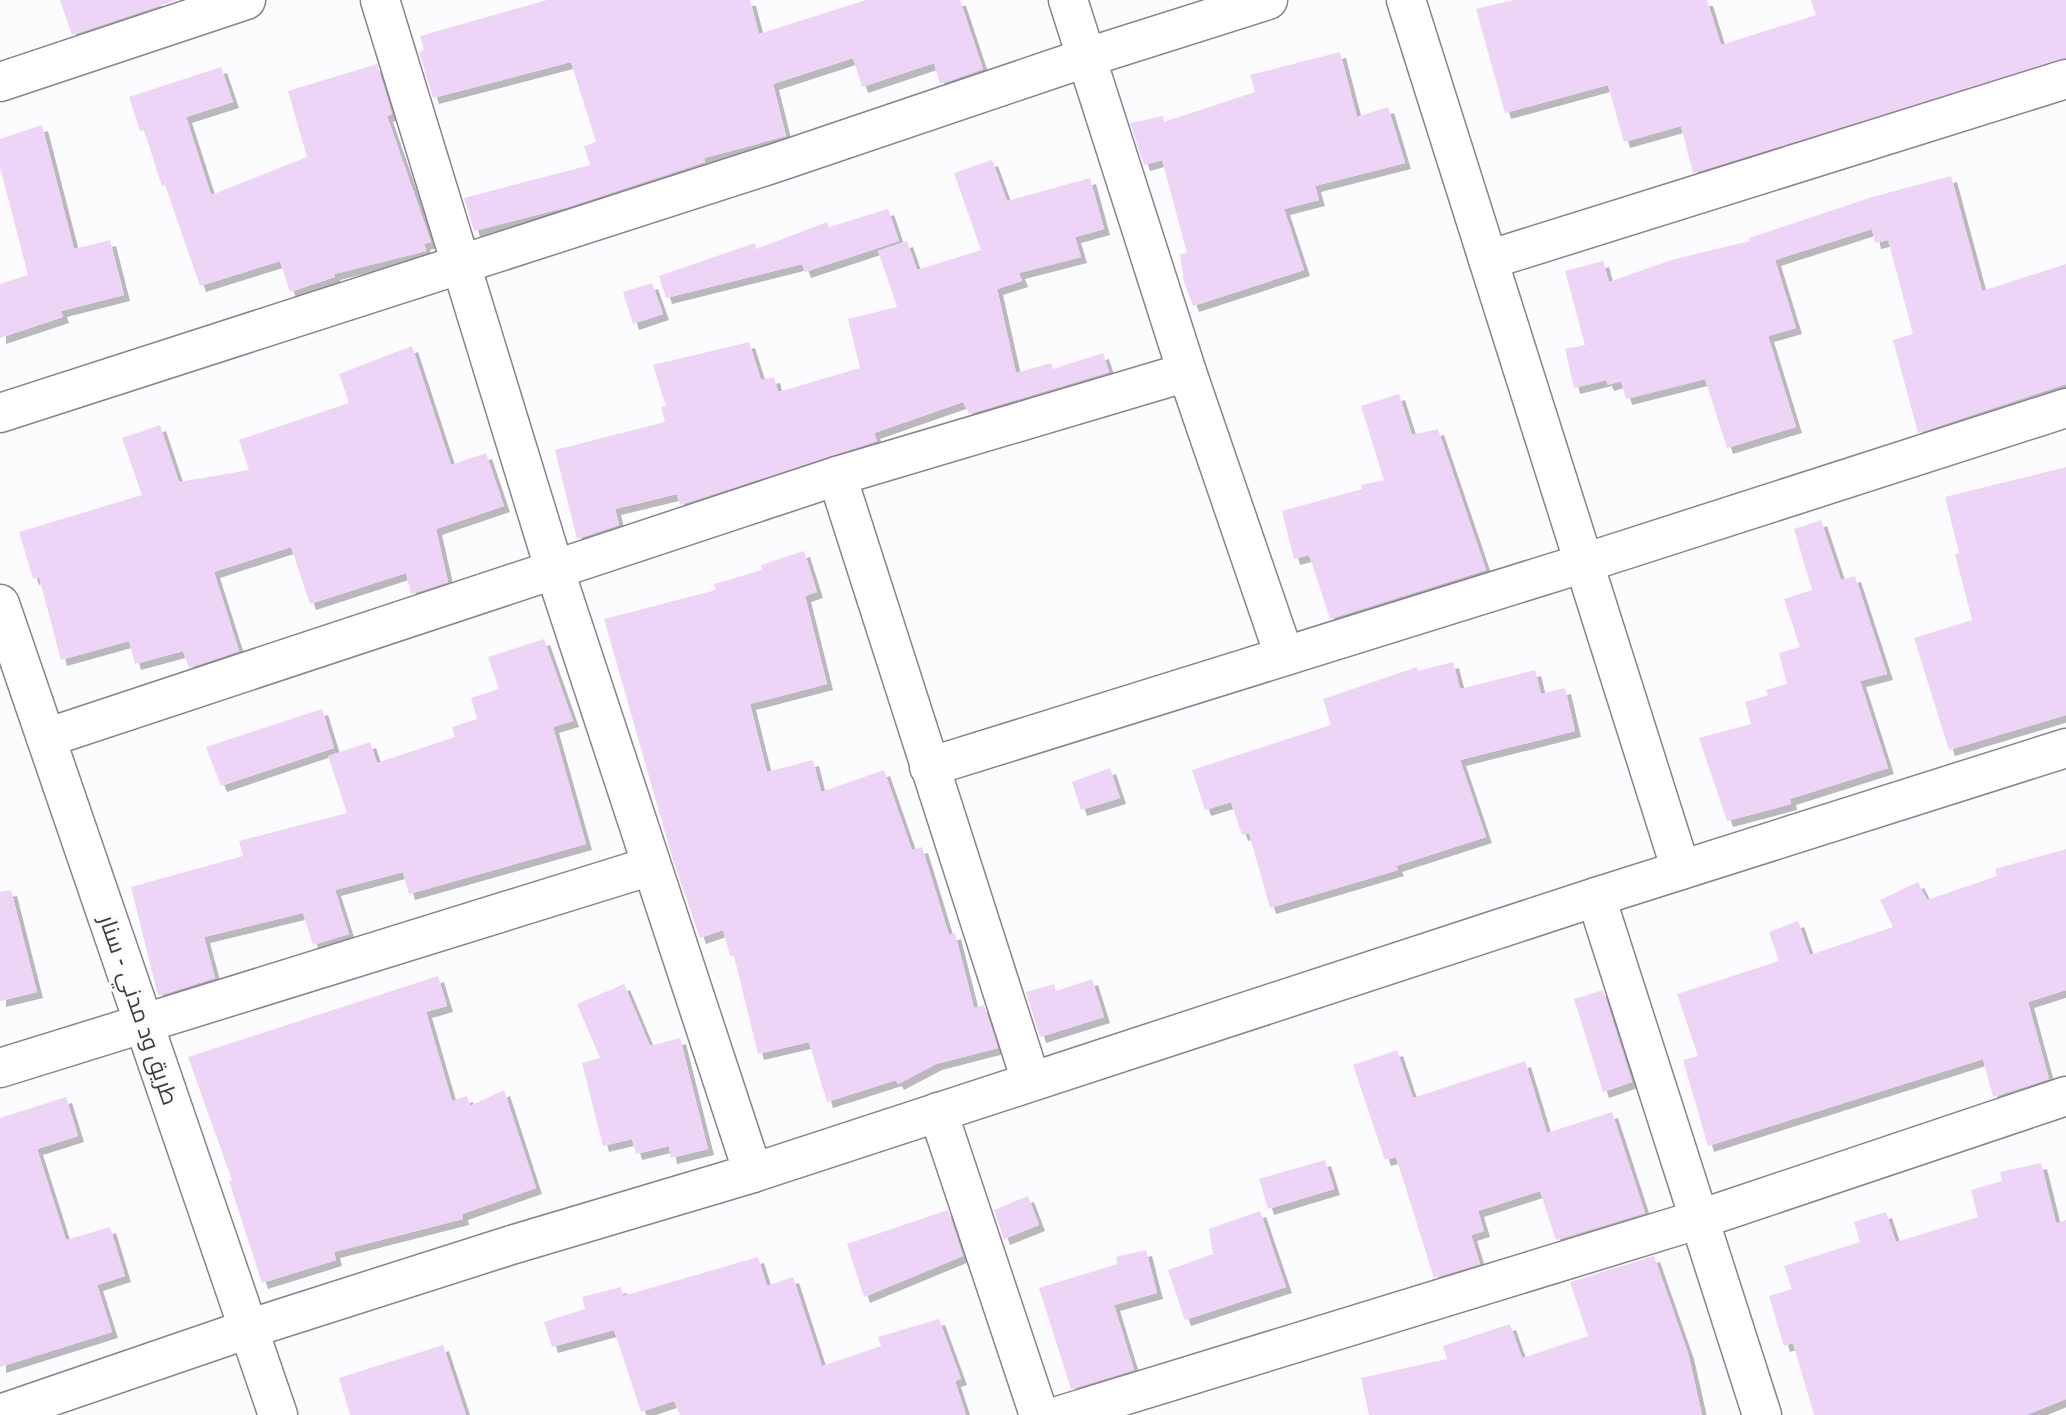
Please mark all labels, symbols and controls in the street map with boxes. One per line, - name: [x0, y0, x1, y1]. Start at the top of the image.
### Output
- street label: طريق ود مدني - سنار: [89, 910, 183, 1110]

